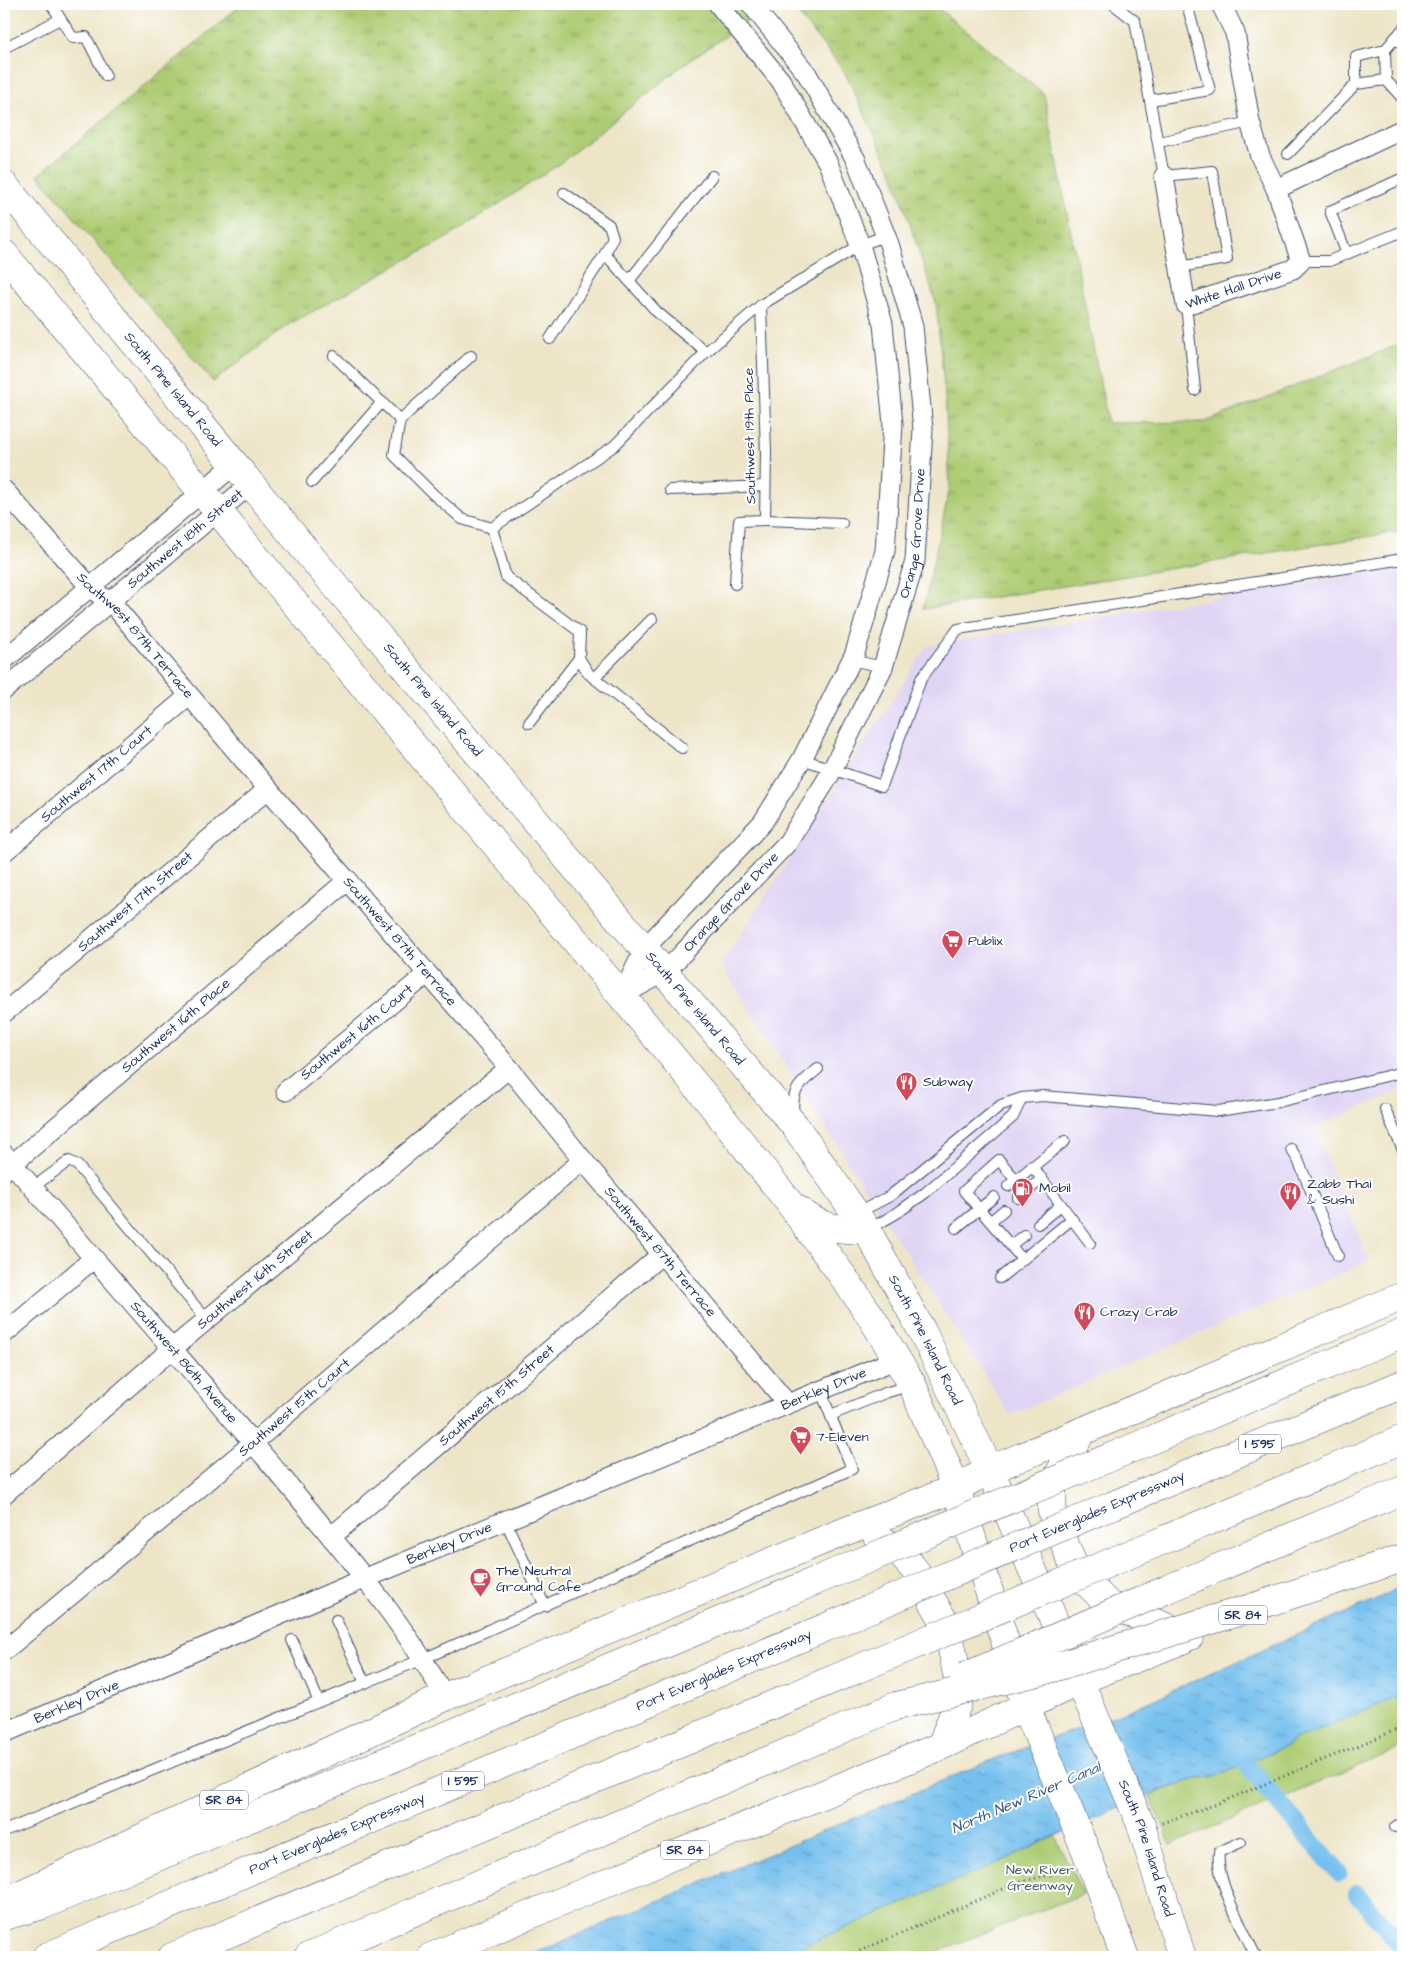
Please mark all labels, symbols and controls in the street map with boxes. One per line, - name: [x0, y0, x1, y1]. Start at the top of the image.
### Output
- street label: White Hall Drive: [1183, 263, 1285, 315]
- street label: South Pine Island Road: [119, 328, 226, 451]
- street label: Southwest 19th Place: [739, 367, 761, 504]
- street label: Orange Grove Drive: [894, 467, 931, 601]
- street label: Southwest 18th Street: [123, 484, 248, 593]
- street label: Southwest 87th Terrace: [72, 568, 198, 703]
- street label: South Pine Island Road: [378, 639, 487, 761]
- street label: Southwest 17th Court: [36, 721, 157, 827]
- street label: Southwest 17th Street: [73, 847, 197, 956]
- street label: Orange Grove Drive: [679, 847, 784, 957]
- street label: Southwest 87th Terrace: [338, 873, 462, 1011]
- supermarket icon: Publix: [940, 929, 964, 960]
- place label: Publix: [968, 931, 1003, 951]
- street label: South Pine Island Road: [641, 947, 749, 1070]
- street label: Southwest 16th Place: [117, 973, 235, 1078]
- street label: Southwest 16th Court: [296, 979, 418, 1085]
- restaurant icon: Subway: [895, 1070, 919, 1101]
- place label: Subway: [923, 1072, 973, 1092]
- place label: Zabb Thai & Sushi: [1307, 1174, 1371, 1210]
- fuel station icon: Mobil: [1011, 1176, 1035, 1207]
- place label: Mobil: [1039, 1178, 1071, 1198]
- restaurant icon: Zabb Thai & Sushi: [1279, 1180, 1303, 1211]
- street label: Southwest 87th Terrace: [599, 1182, 721, 1322]
- street label: Southwest 16th Street: [193, 1225, 318, 1334]
- street label: South Pine Island Road: [883, 1271, 967, 1408]
- street label: Southwest 86th Avenue: [125, 1297, 242, 1428]
- restaurant icon: Crazy Crab: [1072, 1300, 1096, 1331]
- place label: Crazy Crab: [1100, 1302, 1178, 1322]
- street label: Southwest 15th Street: [434, 1340, 559, 1451]
- street label: Southwest 15th Court: [234, 1353, 355, 1461]
- street label: Berkley Drive: [778, 1362, 870, 1416]
- supermarket icon: 7-Eleven: [788, 1425, 812, 1456]
- place label: 7-Eleven: [816, 1427, 869, 1447]
- road number: I 595: [1239, 1435, 1281, 1454]
- street label: Port Everglades Expressway: [1006, 1466, 1188, 1558]
- street label: Berkley Drive: [404, 1517, 496, 1570]
- place label: The Neutral Ground Cafe: [496, 1561, 582, 1597]
- cafe icon: The Neutral Ground Cafe: [468, 1567, 492, 1598]
- road number: SR 84: [1219, 1606, 1267, 1624]
- street label: Port Everglades Expressway: [633, 1624, 815, 1716]
- street label: Berkley Drive: [31, 1675, 123, 1729]
- water label: North New River Canal: [948, 1756, 1105, 1839]
- road number: I 595: [442, 1772, 484, 1790]
- street label: South Pine Island Road: [1113, 1777, 1179, 1919]
- street label: Port Everglades Expressway: [246, 1788, 428, 1880]
- road number: SR 84: [200, 1790, 248, 1810]
- road number: SR 84: [661, 1840, 709, 1860]
- park label: New River Greenway: [1006, 1860, 1074, 1896]

